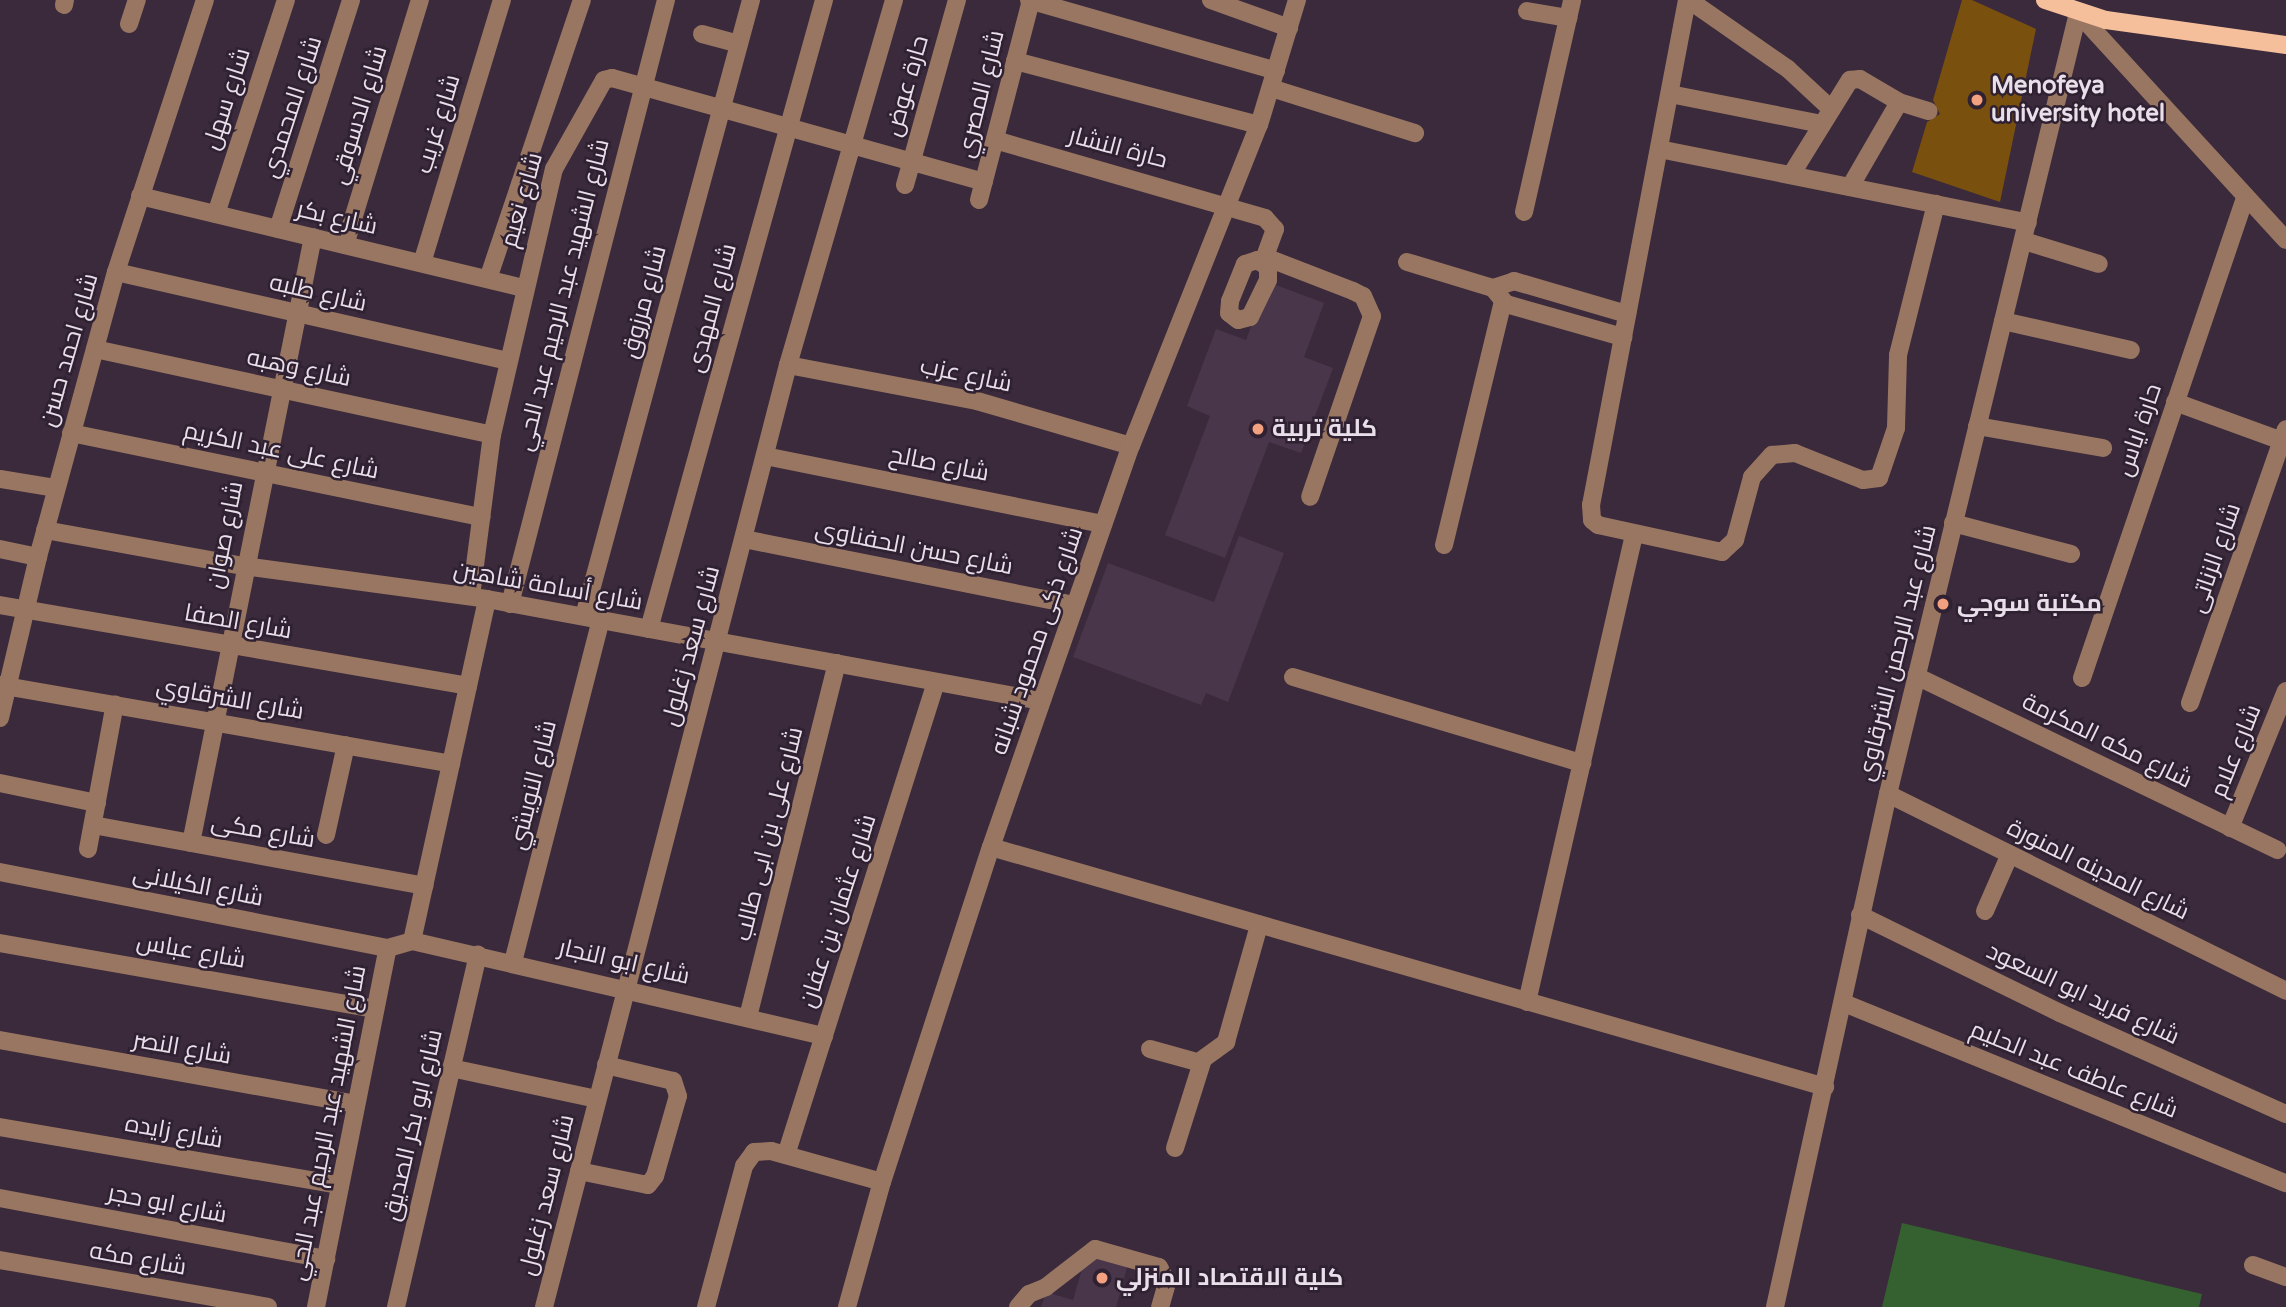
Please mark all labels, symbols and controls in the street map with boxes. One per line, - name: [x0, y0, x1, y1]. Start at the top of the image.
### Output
- street label: شارع المصري: [951, 27, 1011, 161]
- street label: حارة عوض: [879, 32, 935, 140]
- street label: شارع المحمدي: [256, 33, 328, 181]
- street label: شارع الدسوقي: [324, 42, 394, 188]
- street label: شارع سهل: [197, 45, 257, 153]
- street label: شارع غريب: [409, 71, 467, 177]
- place label: Menofeya university hotel: [1991, 72, 2165, 128]
- marker: Menofeya university hotel: [1969, 92, 1985, 108]
- street label: حارة النشار: [1065, 121, 1171, 175]
- street label: شارع الشهيد عبد الرحيم عبد الحي: [510, 136, 616, 454]
- street label: شارع نعيم: [495, 149, 549, 251]
- street label: شارع بكر: [294, 195, 380, 241]
- street label: شارع المهدى: [681, 240, 743, 376]
- street label: شارع مرزوق: [615, 243, 673, 361]
- street label: شارع طلبه: [267, 268, 369, 318]
- street label: شارع احمد حسن: [33, 270, 105, 430]
- street label: شارع وهبه: [244, 343, 354, 393]
- street label: شارع عزب: [917, 351, 1015, 399]
- street label: حارة اياس: [2110, 380, 2168, 480]
- place label: كلية تربية: [1272, 415, 1377, 443]
- street label: شارع على عبد الكريم: [181, 416, 381, 486]
- marker: كلية تربية: [1250, 421, 1266, 437]
- street label: شارع صالح: [887, 440, 991, 488]
- street label: شارع صوان: [200, 479, 250, 591]
- street label: شارع الزناتى: [2183, 499, 2247, 617]
- street label: شارع حسن الحفناوى: [813, 515, 1015, 581]
- street label: شارع عبد الرحمن الشرقاوي: [1851, 522, 1943, 784]
- street label: شارع ذكى محمود شبانه: [985, 523, 1089, 759]
- street label: شارع أسامة شاهين: [451, 555, 645, 617]
- street label: شارع سعد زغلول: [656, 563, 726, 729]
- place label: مكتبة سوجي: [1957, 590, 2102, 618]
- marker: مكتبة سوجي: [1935, 596, 1951, 612]
- street label: شارع الصفا: [182, 598, 294, 646]
- street label: شارع الشرقاوي: [154, 672, 306, 726]
- street label: شارع مكه المكرمة: [2017, 687, 2197, 795]
- street label: شارع علام: [2204, 700, 2268, 802]
- street label: شارع النويشي: [503, 717, 563, 853]
- street label: شارع على بن ابى طالب: [729, 724, 809, 944]
- street label: شارع مكى: [209, 808, 317, 854]
- street label: شارع عثمان بن عفان: [793, 811, 883, 1011]
- street label: شارع المدينه المنورة: [2002, 813, 2194, 927]
- street label: شارع الكيلانى: [130, 859, 266, 913]
- street label: شارع عباس: [134, 927, 248, 975]
- street label: شارع ابو النجار: [556, 933, 692, 991]
- street label: شارع فريد ابو السعود: [1982, 937, 2184, 1051]
- street label: شارع الشهيد عبد الرحيم عبد الحي: [283, 963, 373, 1283]
- street label: شارع عاطف عبد الحليم: [1966, 1015, 2182, 1125]
- street label: شارع النصر: [130, 1025, 234, 1071]
- street label: شارع ابو بكر الصديق: [377, 1026, 449, 1224]
- street label: شارع زايده: [123, 1109, 225, 1155]
- street label: شارع سعد زغلول: [513, 1112, 581, 1278]
- street label: شارع ابو حجر: [105, 1178, 229, 1230]
- street label: شارع مكه: [87, 1236, 189, 1282]
- place label: كلية الاقتصاد المنزلي: [1116, 1264, 1343, 1292]
- marker: كلية الاقتصاد المنزلي: [1094, 1270, 1110, 1286]

